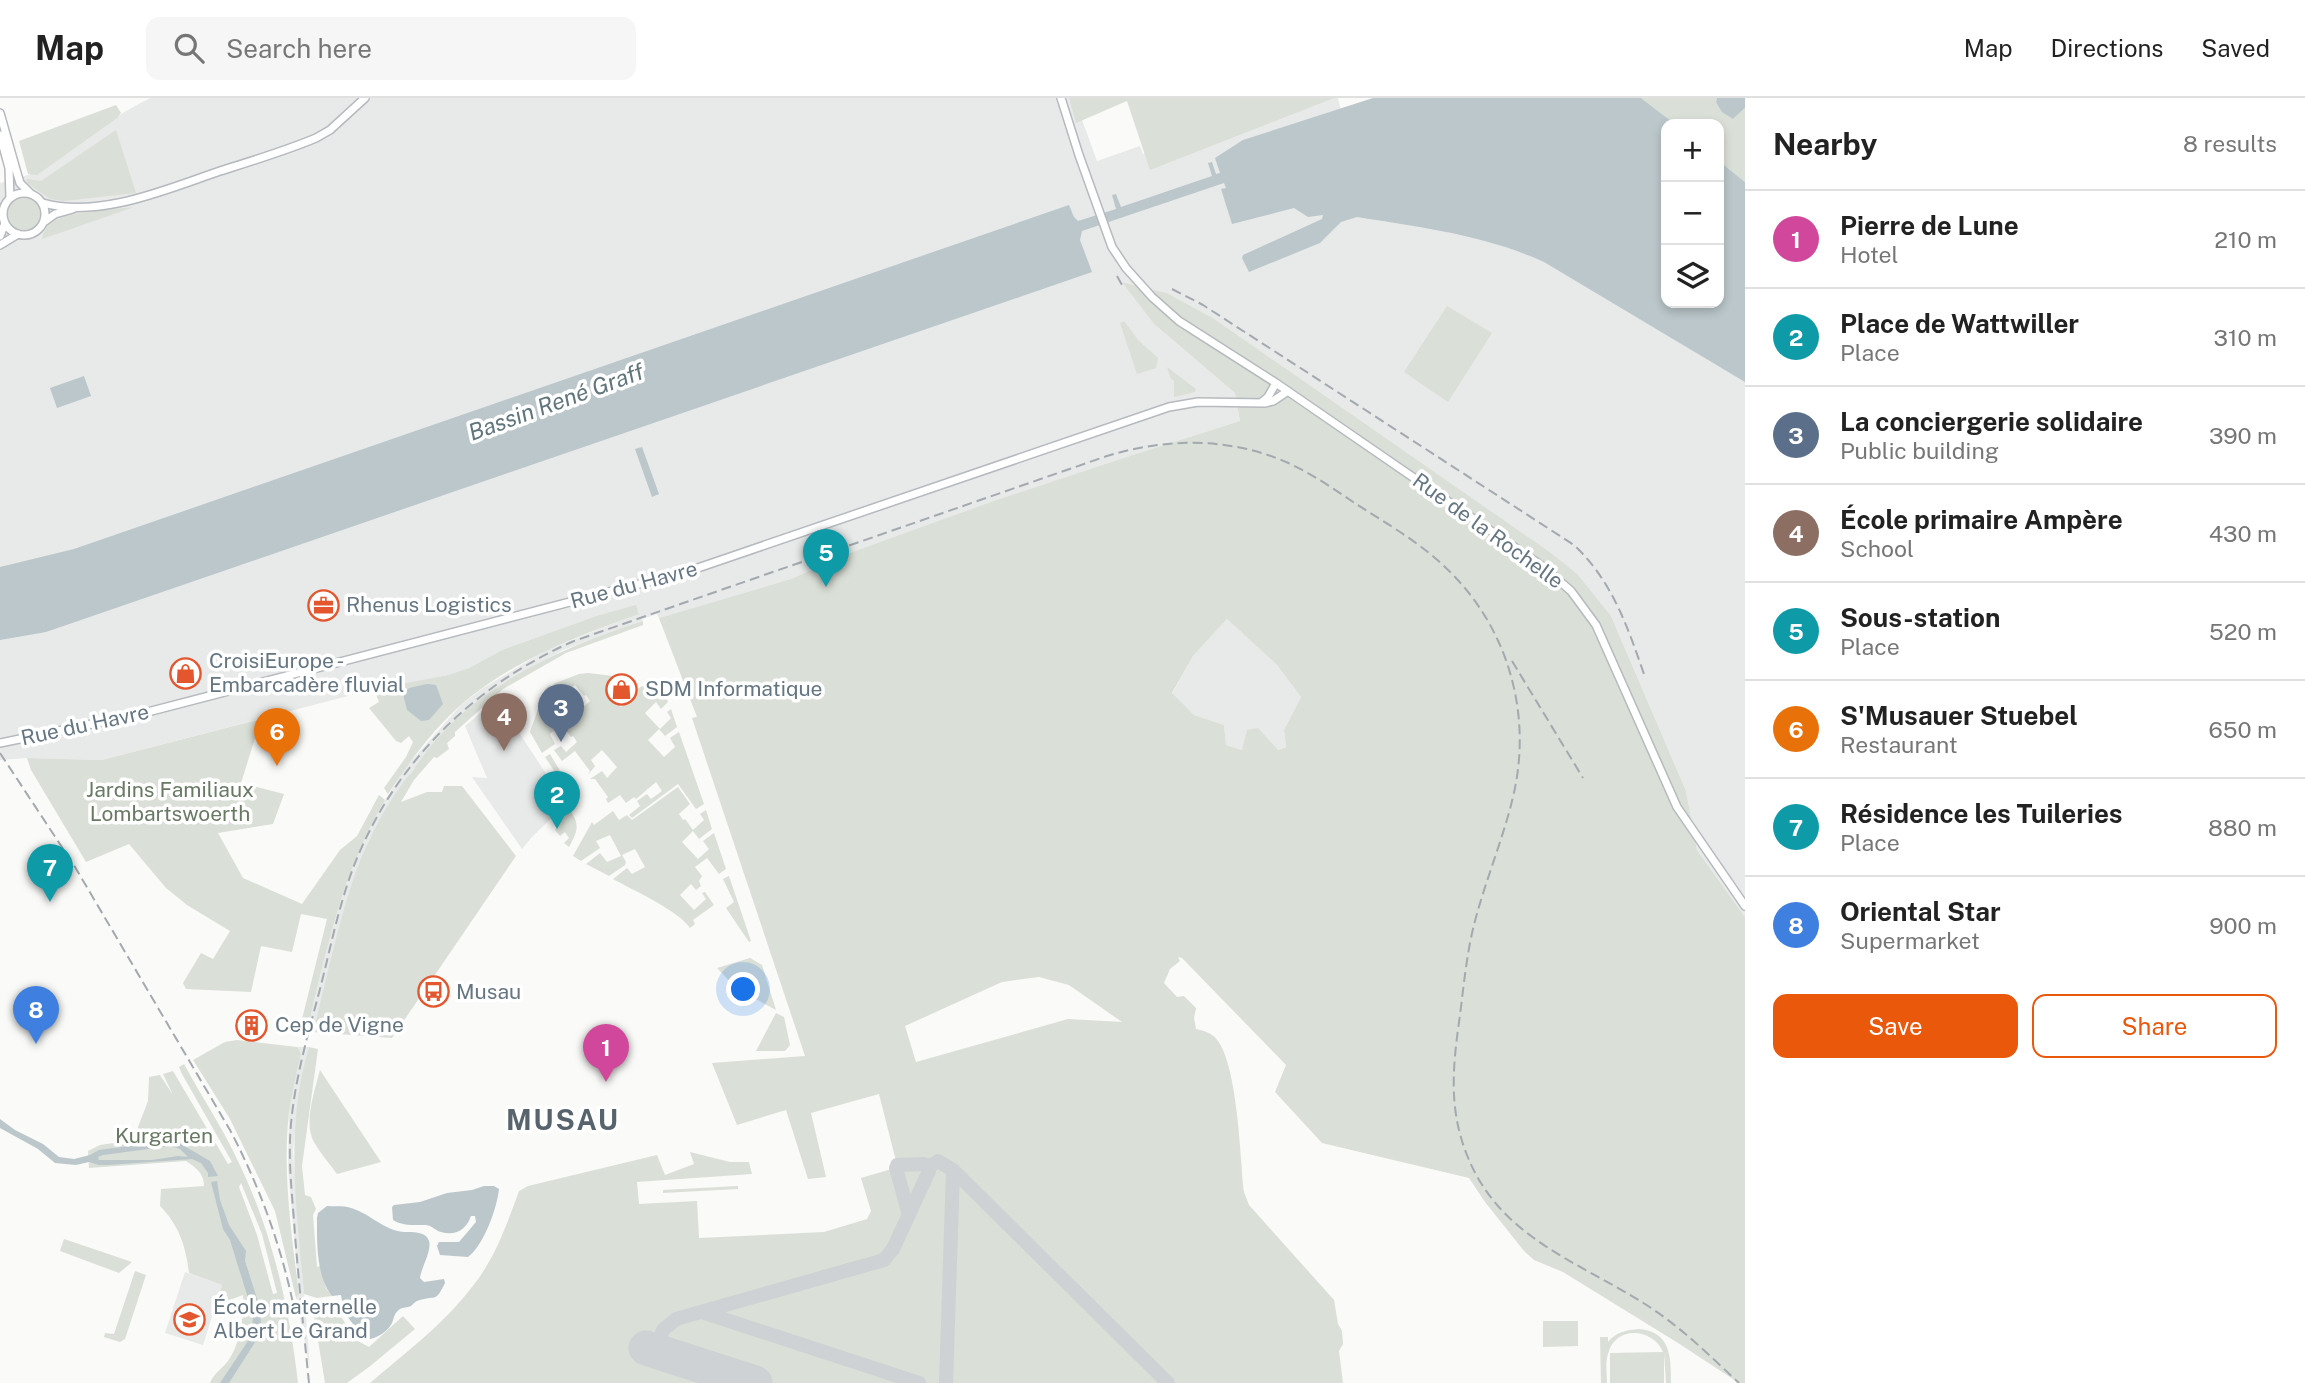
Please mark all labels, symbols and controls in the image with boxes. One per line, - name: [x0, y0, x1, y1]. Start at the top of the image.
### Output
- search box: [146, 17, 636, 80]
- text: Map: [35, 29, 104, 67]
- icon: search: [170, 29, 208, 67]
- text: Search here: [226, 33, 372, 64]
- text: Map: [1964, 34, 2013, 62]
- text: Directions: [2051, 34, 2163, 62]
- text: Saved: [2201, 34, 2270, 62]
- map controls: [1661, 119, 1724, 308]
- button: +: [1661, 119, 1724, 182]
- text: Nearby: [1773, 126, 1877, 162]
- text: 8 results: [2183, 130, 2277, 157]
- button: −: [1661, 182, 1724, 245]
- text: Pierre de Lune: [1840, 210, 2019, 241]
- text: 1: [1791, 226, 1801, 253]
- text: 210 m: [2214, 226, 2277, 253]
- text: Hotel: [1840, 241, 1899, 268]
- button: layers: [1661, 245, 1724, 308]
- text: Place de Wattwiller: [1840, 308, 2079, 339]
- text: 2: [1789, 324, 1803, 351]
- text: 310 m: [2214, 324, 2277, 351]
- text: Place: [1840, 339, 1900, 366]
- water label: Bassin René Graff: [464, 357, 648, 446]
- text: La conciergerie solidaire: [1840, 406, 2143, 437]
- text: 3: [1788, 422, 1804, 449]
- text: 390 m: [2209, 422, 2277, 449]
- text: Public building: [1840, 437, 1999, 464]
- street label: Rue de la Rochelle: [1408, 468, 1568, 594]
- text: École primaire Ampère: [1840, 504, 2123, 535]
- text: 4: [1788, 520, 1804, 547]
- text: 430 m: [2209, 520, 2277, 547]
- pin: 5: [803, 529, 849, 587]
- text: School: [1840, 535, 1914, 562]
- street label: Rue du Havre: [568, 556, 700, 613]
- office icon: Rhenus Logistics: [306, 588, 340, 622]
- place label: Rhenus Logistics: [346, 592, 512, 617]
- text: Sous-station: [1840, 602, 2000, 633]
- text: 5: [1788, 618, 1804, 645]
- text: 520 m: [2209, 618, 2277, 645]
- text: Place: [1840, 633, 1900, 660]
- place label: CroisiEurope - Embarcadère fluvial: [209, 648, 404, 697]
- shop icon: CroisiEurope - Embarcadère fluvial: [169, 656, 203, 690]
- shop icon: SDM Informatique: [605, 672, 639, 706]
- place label: SDM Informatique: [645, 676, 823, 701]
- pin: 3: [538, 684, 584, 742]
- pin: 4: [481, 693, 527, 751]
- street label: Rue du Havre: [18, 699, 151, 750]
- text: S'Musauer Stuebel: [1840, 700, 2078, 731]
- pin: 6: [254, 708, 300, 766]
- text: 6: [1788, 716, 1804, 743]
- text: 650 m: [2208, 716, 2277, 743]
- text: Restaurant: [1840, 731, 1958, 758]
- pin: 2: [534, 771, 580, 829]
- park label: Jardins Familiaux Lombartswoerth: [86, 777, 254, 826]
- text: Résidence les Tuileries: [1840, 798, 2123, 829]
- text: 7: [1789, 814, 1803, 841]
- text: 880 m: [2208, 814, 2277, 841]
- text: Place: [1840, 829, 1900, 856]
- pin: 7: [27, 844, 73, 902]
- text: Oriental Star: [1840, 896, 2001, 927]
- text: 8: [1788, 912, 1804, 939]
- text: 900 m: [2209, 912, 2277, 939]
- text: Supermarket: [1840, 927, 1980, 954]
- your location: [726, 972, 760, 1006]
- bus stop icon: Musau: [416, 975, 450, 1009]
- place label: Musau: [456, 979, 521, 1004]
- pin: 8: [13, 986, 59, 1044]
- button: Save: [1773, 994, 2018, 1058]
- button: Share: [2032, 994, 2277, 1058]
- building icon: Cep de Vigne: [235, 1008, 269, 1042]
- place label: Cep de Vigne: [275, 1012, 404, 1037]
- pin: 1: [583, 1024, 629, 1082]
- district label: MUSAU: [506, 1103, 620, 1136]
- park label: Kurgarten: [115, 1123, 213, 1148]
- place label: École maternelle Albert Le Grand: [213, 1294, 377, 1343]
- school or university icon: École maternelle Albert Le Grand: [173, 1302, 207, 1336]

